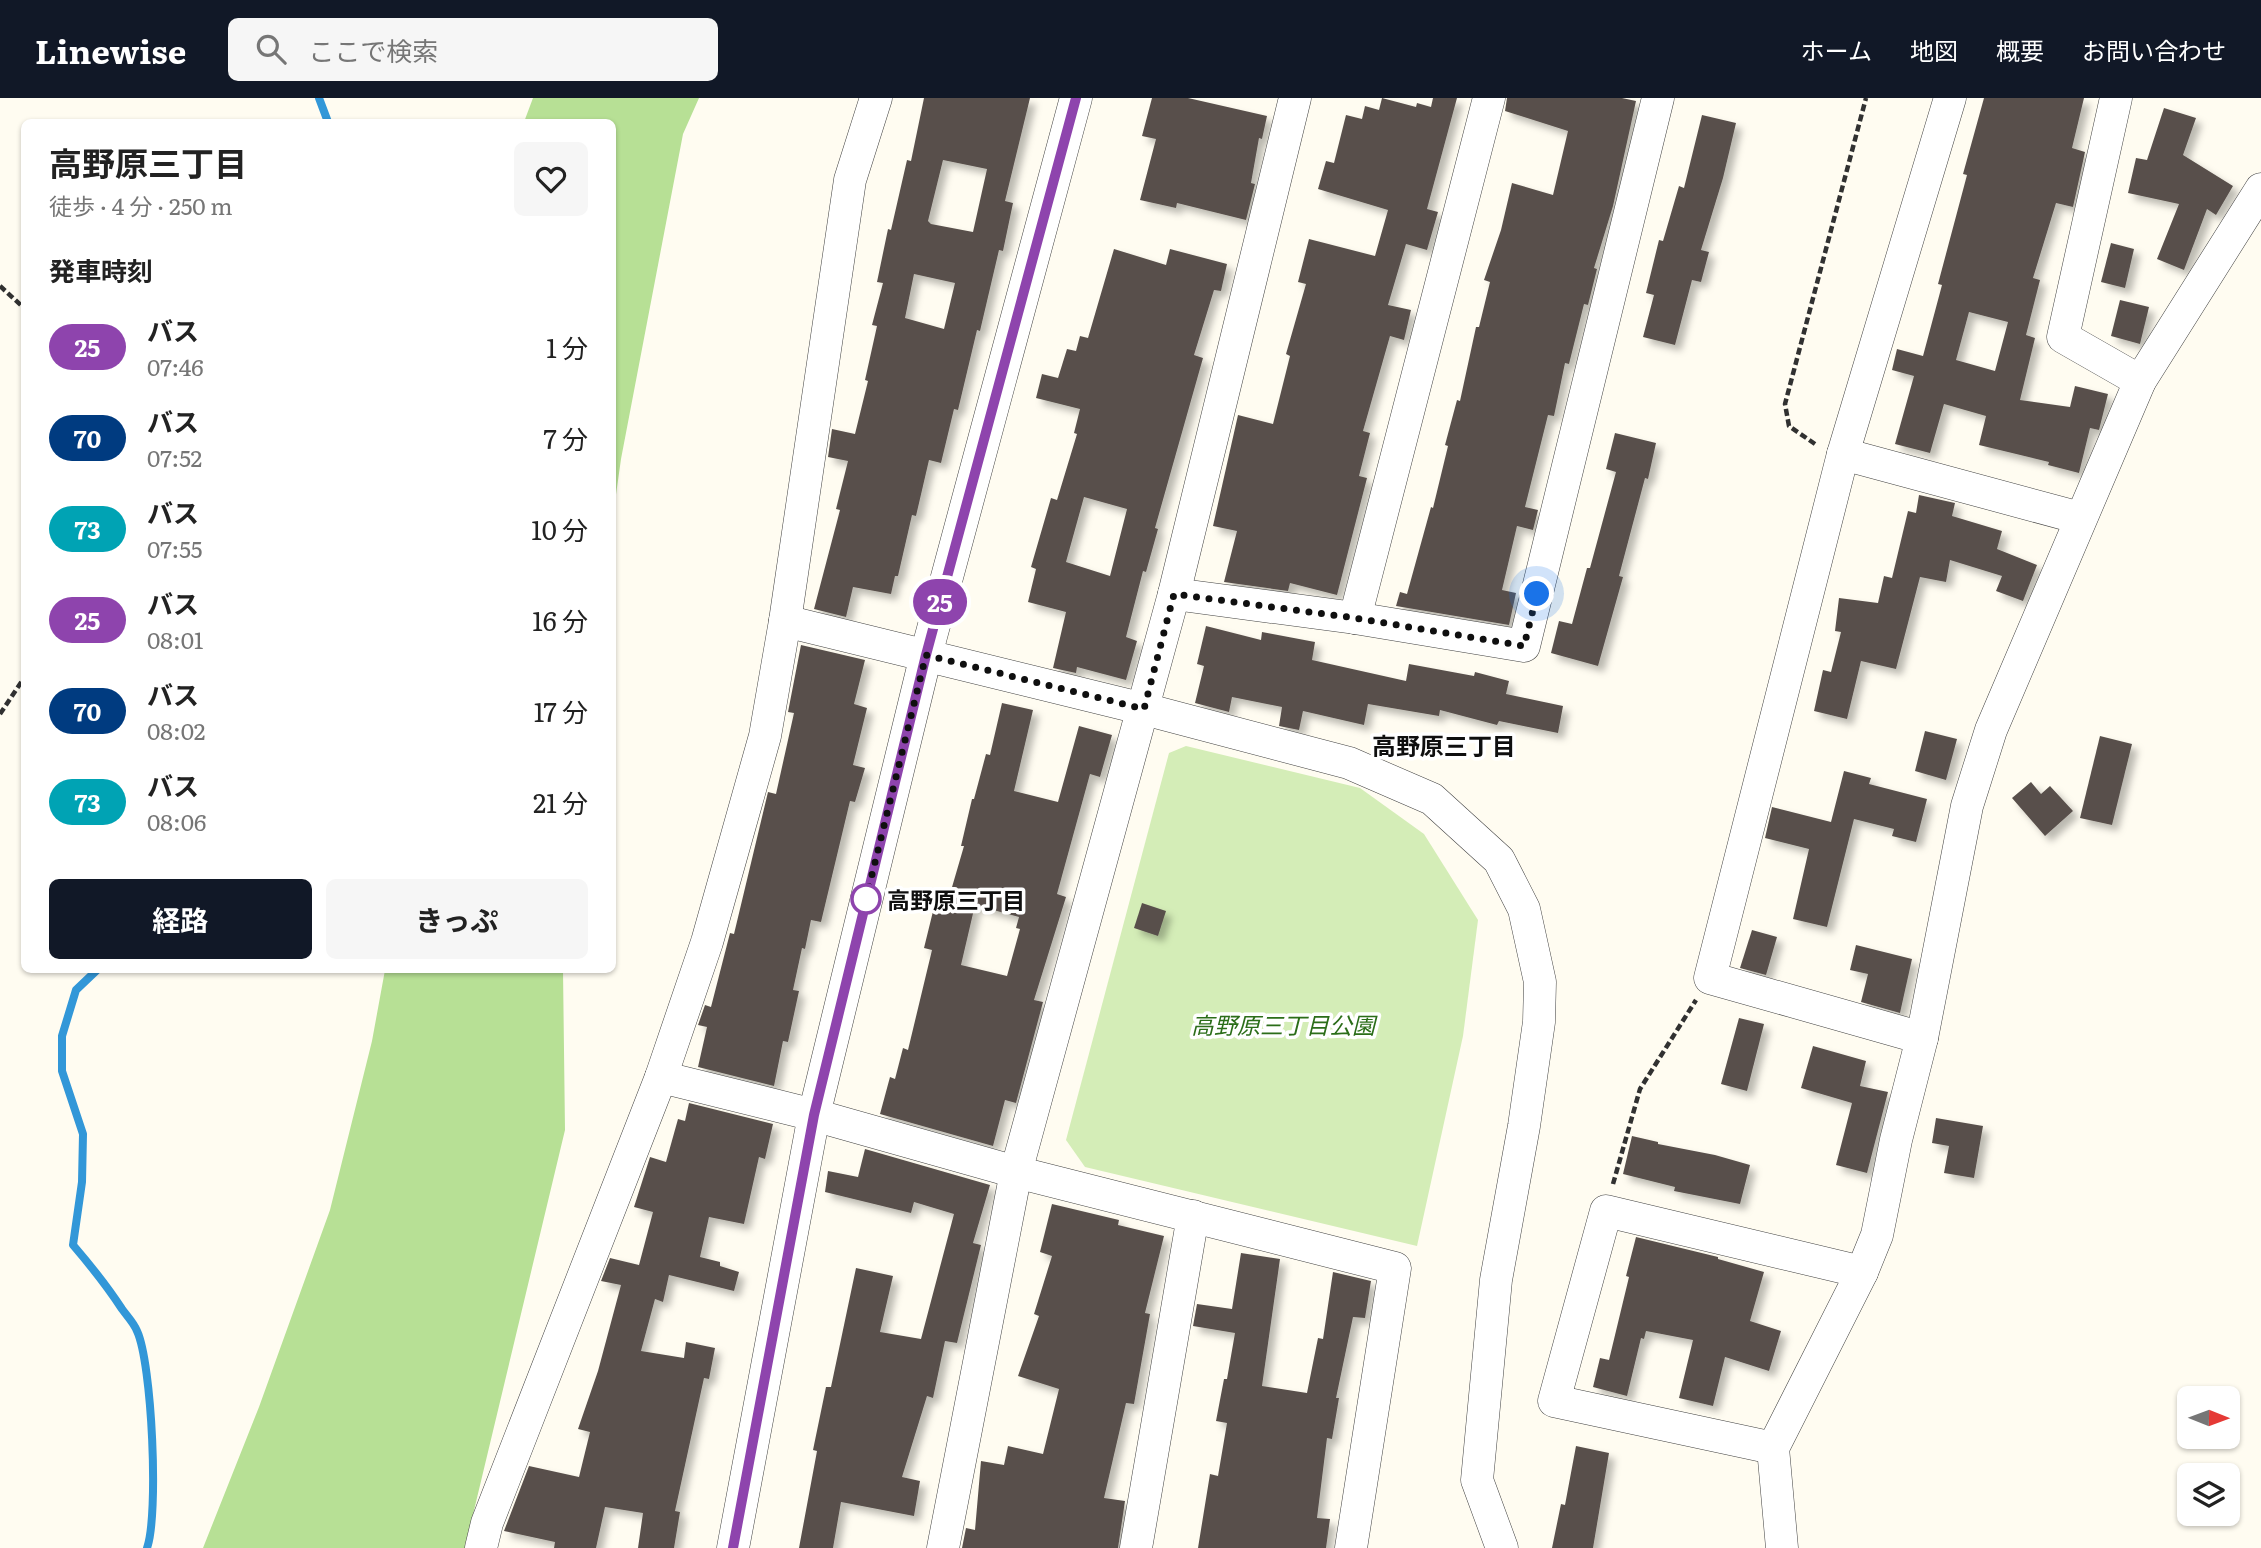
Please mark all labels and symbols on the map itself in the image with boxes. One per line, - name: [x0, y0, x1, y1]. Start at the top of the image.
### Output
- your location: [1519, 576, 1554, 611]
- line badge: 25: [908, 579, 972, 625]
- district label: 高野原三丁目: [1372, 727, 1516, 762]
- place label: 高野原三丁目: [887, 882, 1025, 916]
- marker: 高野原三丁目: [851, 884, 881, 914]
- park label: 高野原三丁目公園: [1191, 1007, 1378, 1041]
- north arrow: [2177, 1386, 2240, 1449]

